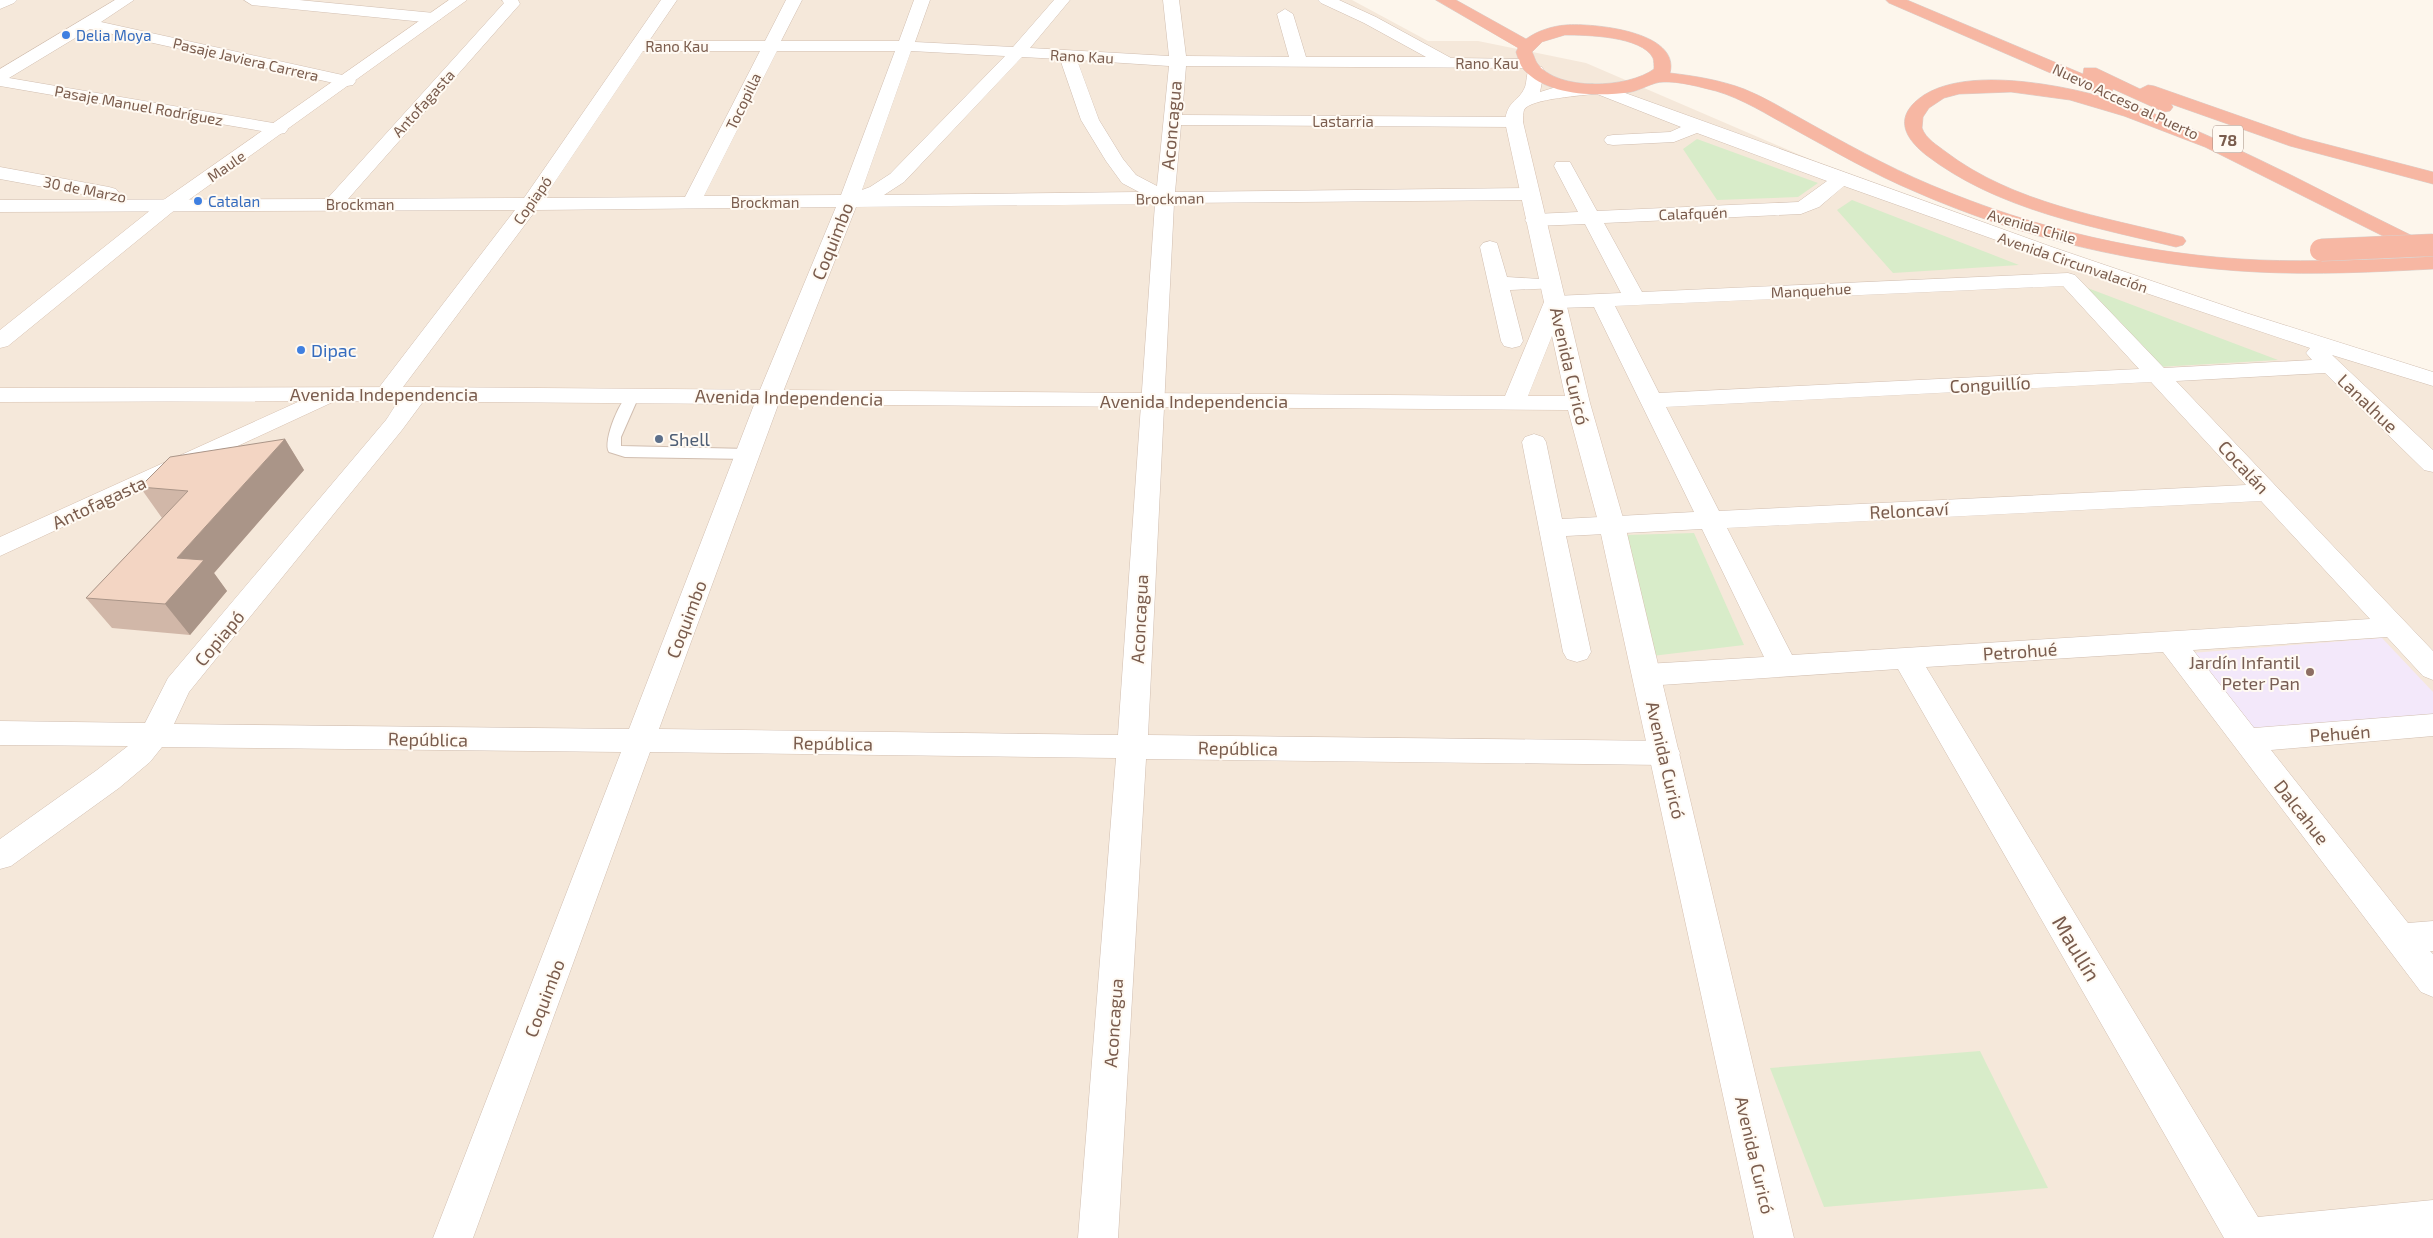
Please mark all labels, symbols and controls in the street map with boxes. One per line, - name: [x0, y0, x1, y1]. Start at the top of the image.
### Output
- place label: Delia Moya: [76, 26, 151, 44]
- marker: Delia Moya: [60, 29, 72, 41]
- street label: Pasaje Javiera Carrera: [171, 33, 321, 86]
- street label: Rano Kau: [645, 37, 709, 55]
- street label: Rano Kau: [1050, 45, 1114, 67]
- street label: Rano Kau: [1455, 54, 1519, 72]
- street label: Nuevo Acceso al Puerto: [2050, 59, 2202, 143]
- street label: Antofagasta: [388, 66, 458, 140]
- street label: Tocopilla: [722, 70, 764, 132]
- street label: Aconcagua: [1156, 80, 1186, 170]
- street label: Pasaje Manuel Rodríguez: [53, 81, 225, 130]
- street label: Lastarria: [1312, 112, 1374, 130]
- road number: 78: [2213, 126, 2243, 152]
- street label: Maule: [203, 146, 249, 186]
- street label: 30 de Marzo: [42, 172, 128, 206]
- street label: Copiapó: [509, 172, 555, 228]
- street label: Brockman: [1135, 188, 1205, 208]
- place label: Catalan: [208, 192, 260, 210]
- street label: Brockman: [731, 193, 799, 211]
- marker: Catalan: [192, 195, 204, 207]
- street label: Brockman: [326, 195, 394, 213]
- street label: Coquimbo: [806, 199, 858, 283]
- street label: Calafquén: [1658, 203, 1728, 223]
- street label: Avenida Chile: [1986, 205, 2078, 247]
- street label: Avenida Circunvalación: [1996, 228, 2150, 296]
- street label: Manquehue: [1770, 279, 1852, 301]
- street label: Avenida Curicó: [1546, 305, 1594, 427]
- place label: Dipac: [311, 339, 357, 361]
- marker: Dipac: [295, 344, 307, 356]
- street label: Lanalhue: [2333, 369, 2403, 437]
- street label: Conguillío: [1949, 371, 2031, 397]
- street label: Avenida Independencia: [290, 383, 478, 405]
- street label: Avenida Independencia: [695, 384, 883, 410]
- street label: Avenida Independencia: [1100, 390, 1288, 412]
- place label: Shell: [669, 428, 711, 450]
- marker: Shell: [653, 433, 665, 445]
- street label: Cocalán: [2214, 436, 2274, 498]
- street label: Antofagasta: [49, 471, 149, 533]
- street label: Reloncaví: [1869, 497, 1950, 523]
- street label: Aconcagua: [1126, 574, 1152, 664]
- street label: Coquimbo: [661, 577, 711, 661]
- street label: Copiapó: [189, 606, 249, 670]
- street label: Petrohué: [1982, 637, 2058, 665]
- place label: Jardín Infantil Peter Pan: [2189, 651, 2301, 694]
- marker: Jardín Infantil Peter Pan: [2304, 666, 2316, 678]
- street label: Avenida Curicó: [1642, 699, 1690, 821]
- street label: Pehuén: [2309, 720, 2371, 746]
- street label: República: [388, 727, 468, 751]
- street label: República: [793, 731, 873, 755]
- street label: República: [1198, 736, 1278, 760]
- street label: Dalcahue: [2270, 775, 2334, 849]
- street label: Maullín: [2048, 911, 2106, 985]
- street label: Coquimbo: [519, 956, 569, 1040]
- street label: Aconcagua: [1099, 978, 1127, 1068]
- street label: Avenida Curicó: [1731, 1094, 1779, 1216]

